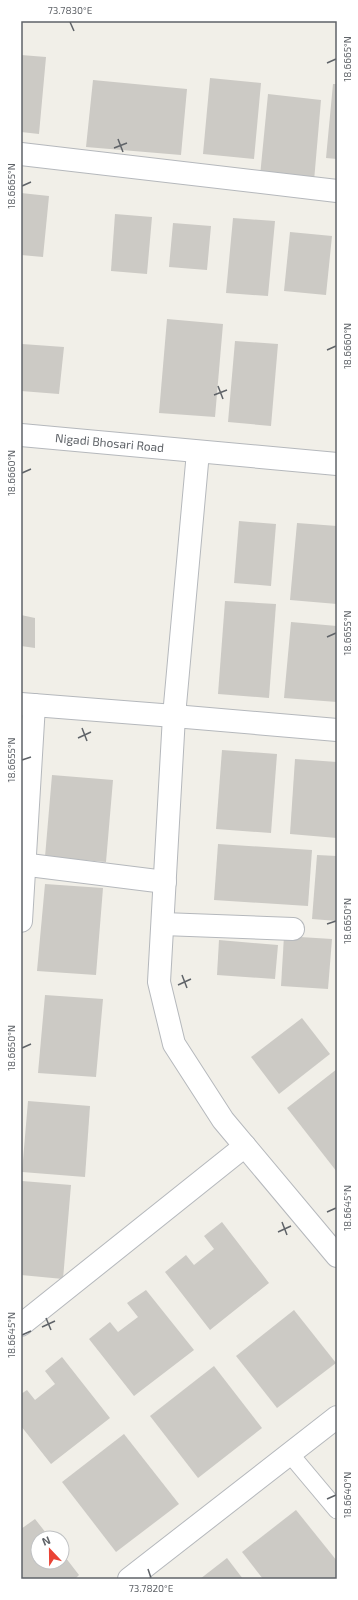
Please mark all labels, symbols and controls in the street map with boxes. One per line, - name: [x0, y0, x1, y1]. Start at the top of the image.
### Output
- text: 73.7830°E: [48, 4, 93, 16]
- text: 18.6665°N: [341, 36, 353, 82]
- text: 18.6665°N: [5, 163, 17, 209]
- text: 18.6660°N: [341, 323, 353, 369]
- street label: Nigadi Bhosari Road: [55, 430, 165, 454]
- text: 18.6660°N: [5, 450, 17, 496]
- text: 18.6655°N: [341, 610, 353, 656]
- text: 18.6655°N: [5, 737, 17, 783]
- text: 18.6650°N: [341, 898, 353, 944]
- text: 18.6650°N: [5, 1025, 17, 1071]
- text: 18.6645°N: [341, 1185, 353, 1231]
- text: 18.6645°N: [5, 1312, 17, 1358]
- text: 18.6640°N: [341, 1472, 353, 1518]
- north arrow: [30, 1530, 70, 1570]
- text: N: [40, 1533, 52, 1548]
- text: 73.7820°E: [129, 1582, 174, 1594]

